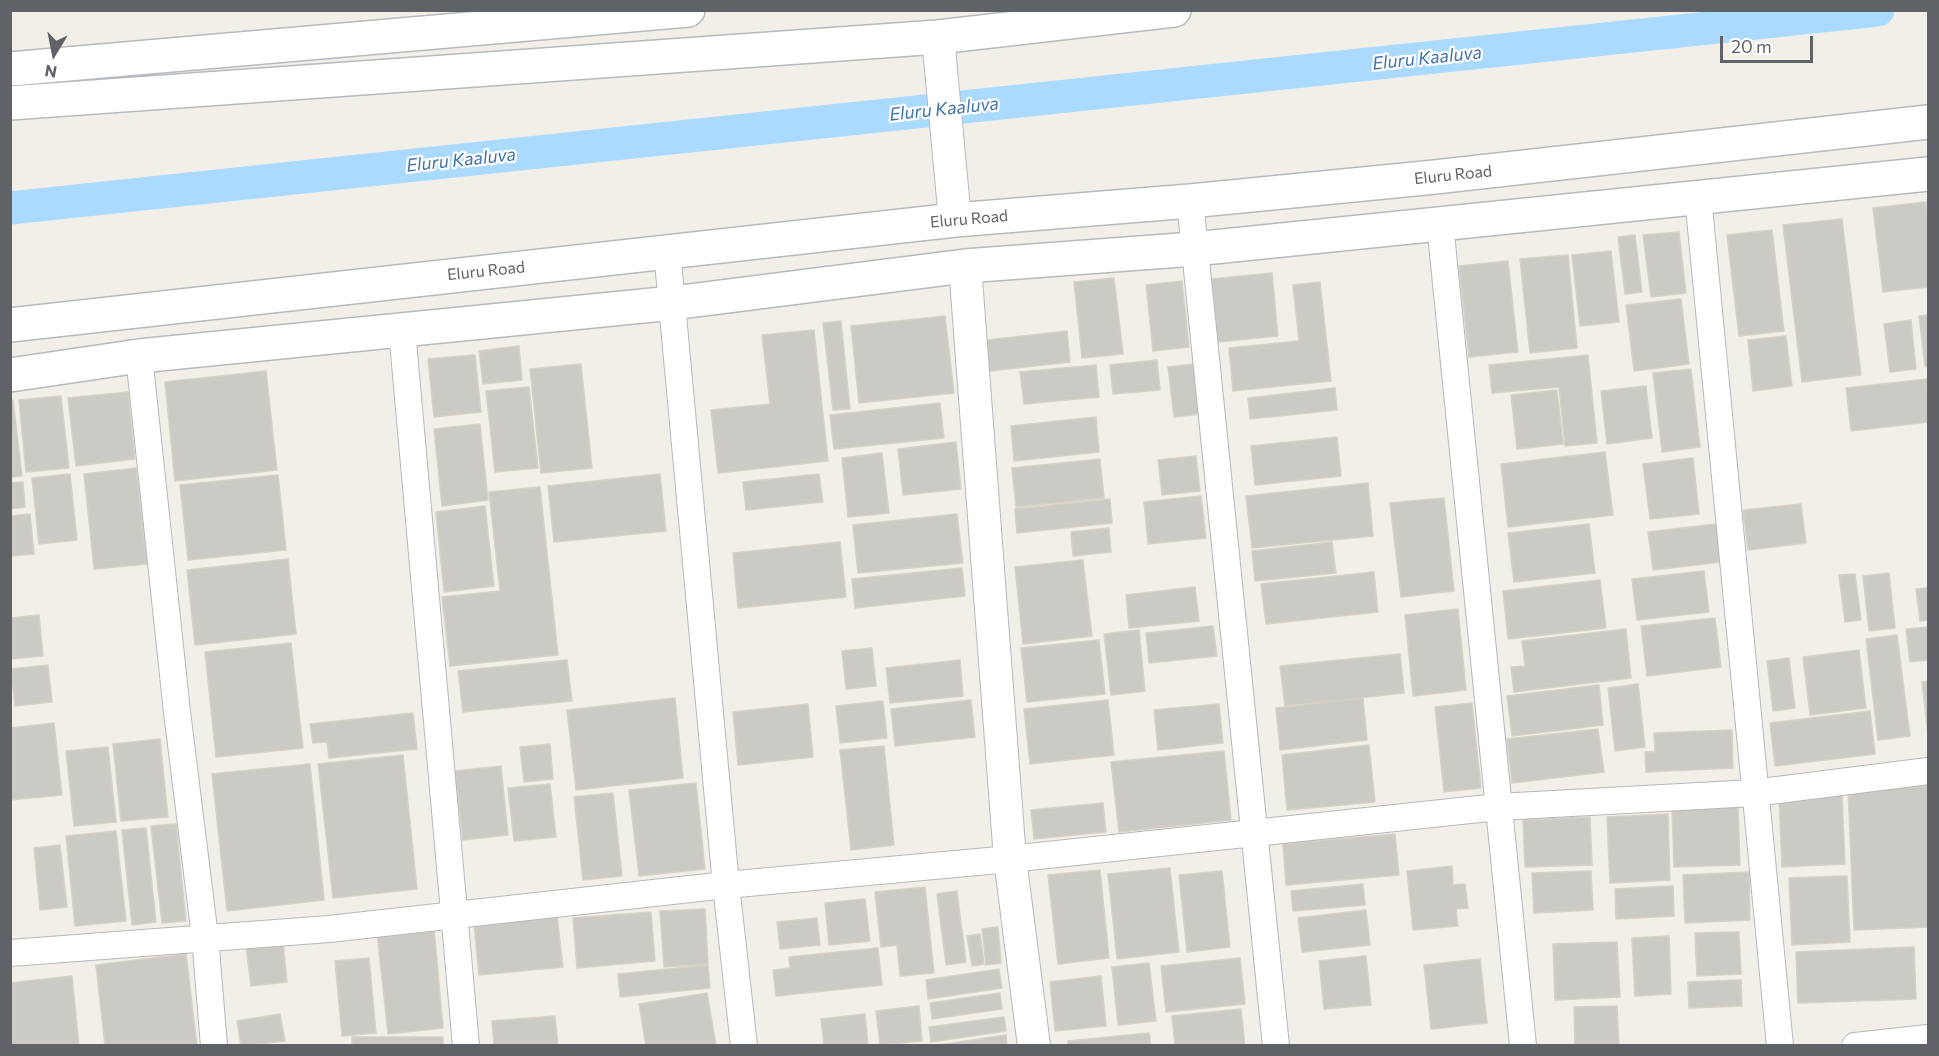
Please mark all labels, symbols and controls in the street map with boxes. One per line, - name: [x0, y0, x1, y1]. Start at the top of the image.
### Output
- north arrow: [24, 24, 84, 84]
- scale bar: [1723, 24, 1816, 62]
- text: 20 m: [1731, 35, 1772, 57]
- water label: Eluru Kaaluva: [1371, 42, 1483, 74]
- text: N: [43, 62, 58, 83]
- water label: Eluru Kaaluva: [888, 93, 1000, 125]
- water label: Eluru Kaaluva: [405, 144, 517, 176]
- street label: Eluru Road: [1413, 161, 1493, 189]
- street label: Eluru Road: [929, 206, 1009, 232]
- street label: Eluru Road: [446, 257, 526, 285]

